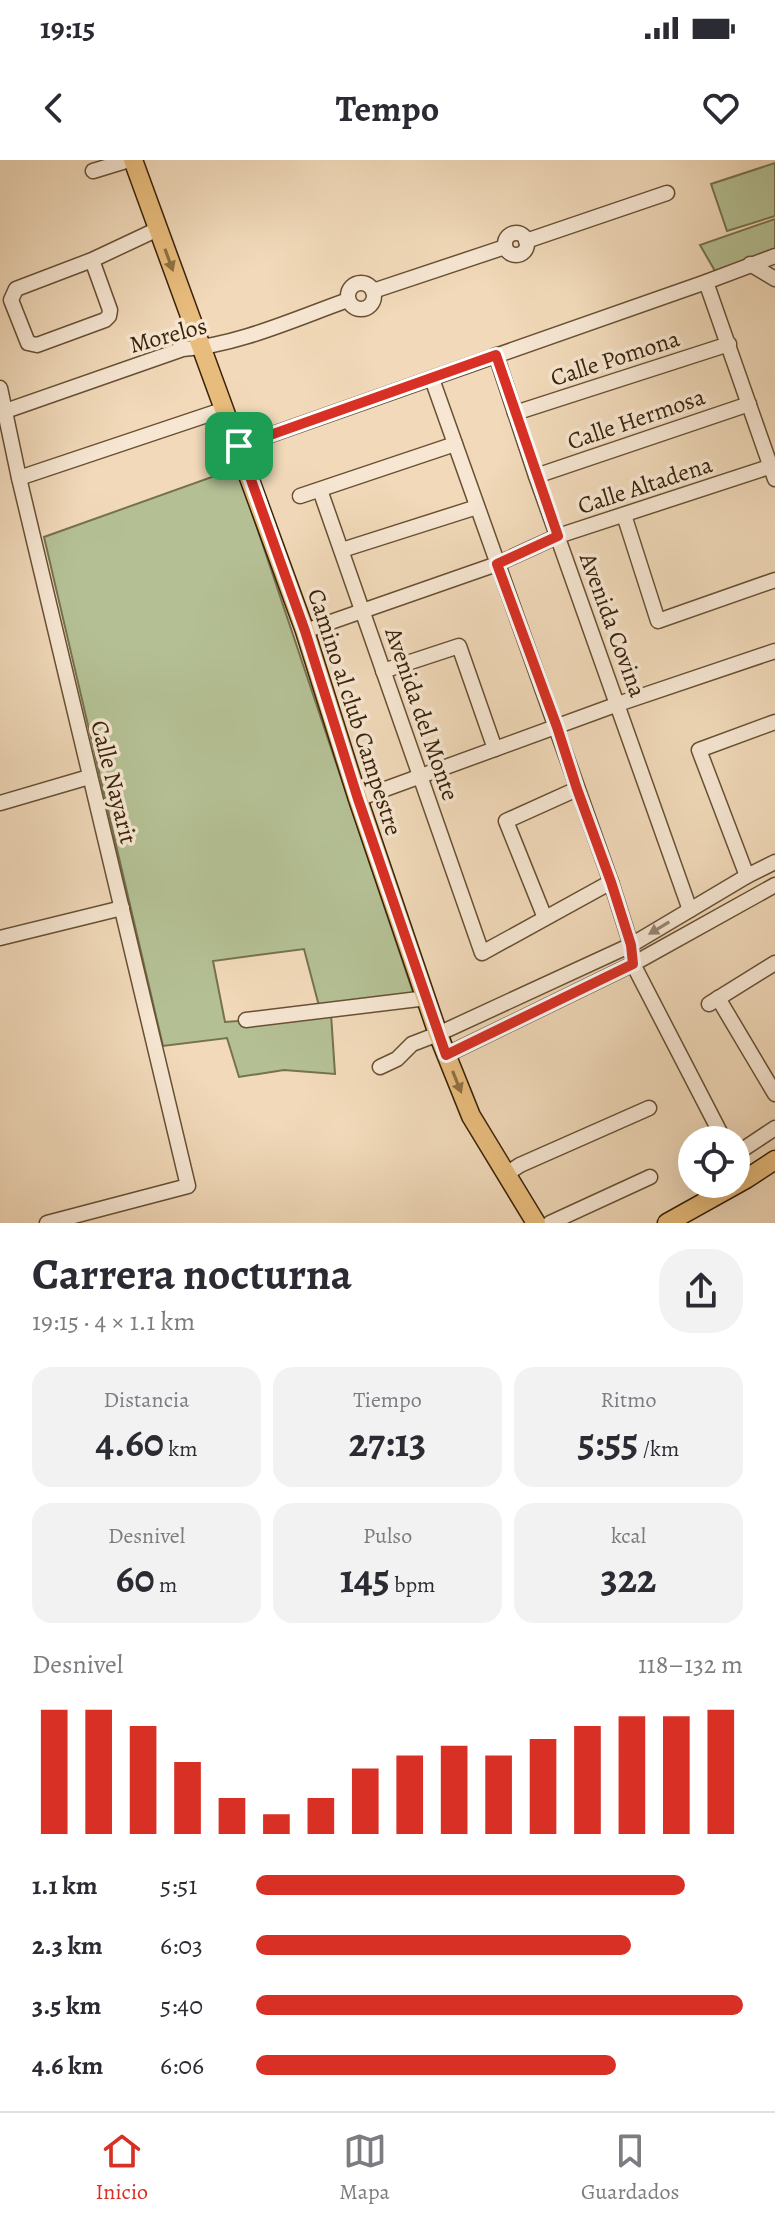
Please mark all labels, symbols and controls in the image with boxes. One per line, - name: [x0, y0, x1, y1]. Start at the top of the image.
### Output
- text: 19:15: [40, 8, 95, 48]
- text: Tempo: [336, 84, 439, 133]
- icon: back: [32, 86, 76, 130]
- icon: heart: [699, 86, 743, 130]
- one-way arrow: [164, 248, 176, 272]
- street label: Morelos: [126, 309, 210, 361]
- street label: Calle Pomona: [546, 322, 684, 394]
- street label: Calle Hermosa: [563, 380, 710, 458]
- pin: [205, 412, 273, 480]
- icon: arrive: [217, 424, 261, 468]
- street label: Calle Altadena: [574, 448, 717, 522]
- street label: Avenida Covina: [572, 548, 654, 702]
- street label: Camino al club Campestre: [300, 585, 410, 839]
- street label: Avenida del Monte: [377, 622, 467, 805]
- street label: Calle Nayarit: [83, 717, 145, 847]
- one-way arrow: [648, 921, 670, 935]
- one-way arrow: [451, 1070, 464, 1094]
- map controls: [678, 1126, 750, 1198]
- button: locate: [678, 1126, 750, 1198]
- text: Carrera nocturna: [32, 1244, 352, 1304]
- button: share: [659, 1249, 743, 1333]
- text: 19:15 · 4 × 1.1 km: [32, 1304, 195, 1339]
- text: Distancia: [104, 1385, 189, 1415]
- text: Tiempo: [353, 1385, 422, 1415]
- text: Ritmo: [601, 1385, 656, 1415]
- text: 4.60: [95, 1415, 164, 1470]
- text: 27:13: [349, 1415, 426, 1470]
- text: 5:55: [578, 1415, 638, 1470]
- text: km: [164, 1434, 198, 1464]
- text: /km: [638, 1434, 679, 1464]
- text: Desnivel: [108, 1521, 185, 1551]
- text: Pulso: [363, 1521, 412, 1551]
- text: kcal: [611, 1521, 646, 1551]
- text: 60: [116, 1551, 155, 1606]
- text: 145: [340, 1551, 390, 1606]
- text: 322: [601, 1551, 656, 1606]
- text: m: [155, 1570, 177, 1600]
- text: bpm: [390, 1570, 435, 1600]
- text: Desnivel: [32, 1647, 123, 1682]
- text: 118–132 m: [638, 1647, 743, 1682]
- text: 1.1 km: [32, 1868, 98, 1903]
- text: 5:51: [160, 1868, 197, 1903]
- text: 2.3 km: [32, 1928, 103, 1963]
- text: 6:03: [160, 1928, 203, 1963]
- text: 3.5 km: [32, 1988, 101, 2023]
- text: 5:40: [160, 1988, 203, 2023]
- text: 4.6 km: [32, 2048, 103, 2083]
- text: 6:06: [160, 2048, 204, 2083]
- tab: Inicio: [96, 2129, 148, 2207]
- tab: Mapa: [339, 2129, 390, 2207]
- tab: Guardados: [581, 2129, 679, 2207]

